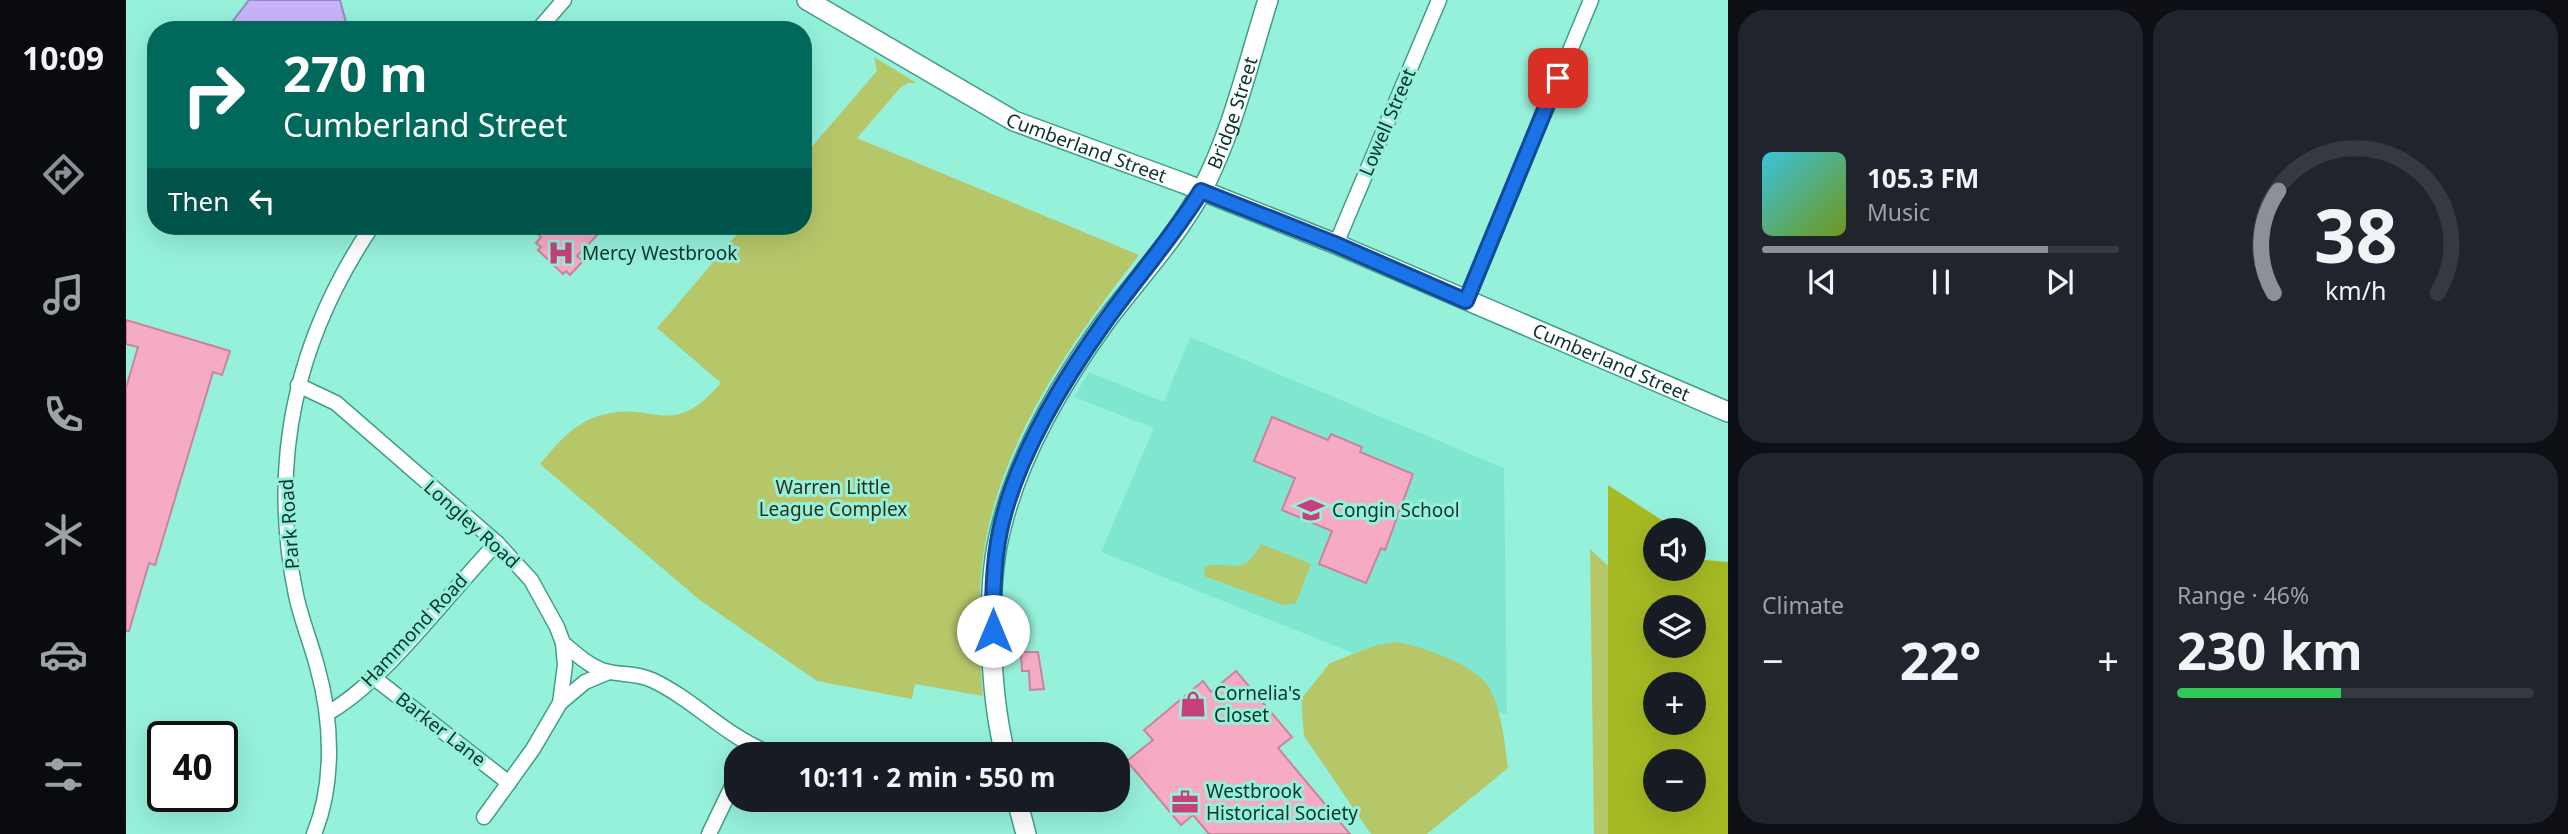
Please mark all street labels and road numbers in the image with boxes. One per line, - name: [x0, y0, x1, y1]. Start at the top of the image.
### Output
- street label: Bridge Street: [1201, 53, 1263, 173]
- street label: Lowell Street: [1353, 64, 1421, 180]
- street label: Cumberland Street: [1001, 106, 1170, 189]
- street label: Cumberland Street: [1529, 317, 1694, 407]
- street label: Longley Road: [419, 474, 525, 574]
- street label: Park Road: [273, 478, 305, 570]
- street label: Hammond Road: [355, 568, 473, 692]
- street label: Barker Lane: [391, 686, 491, 772]

